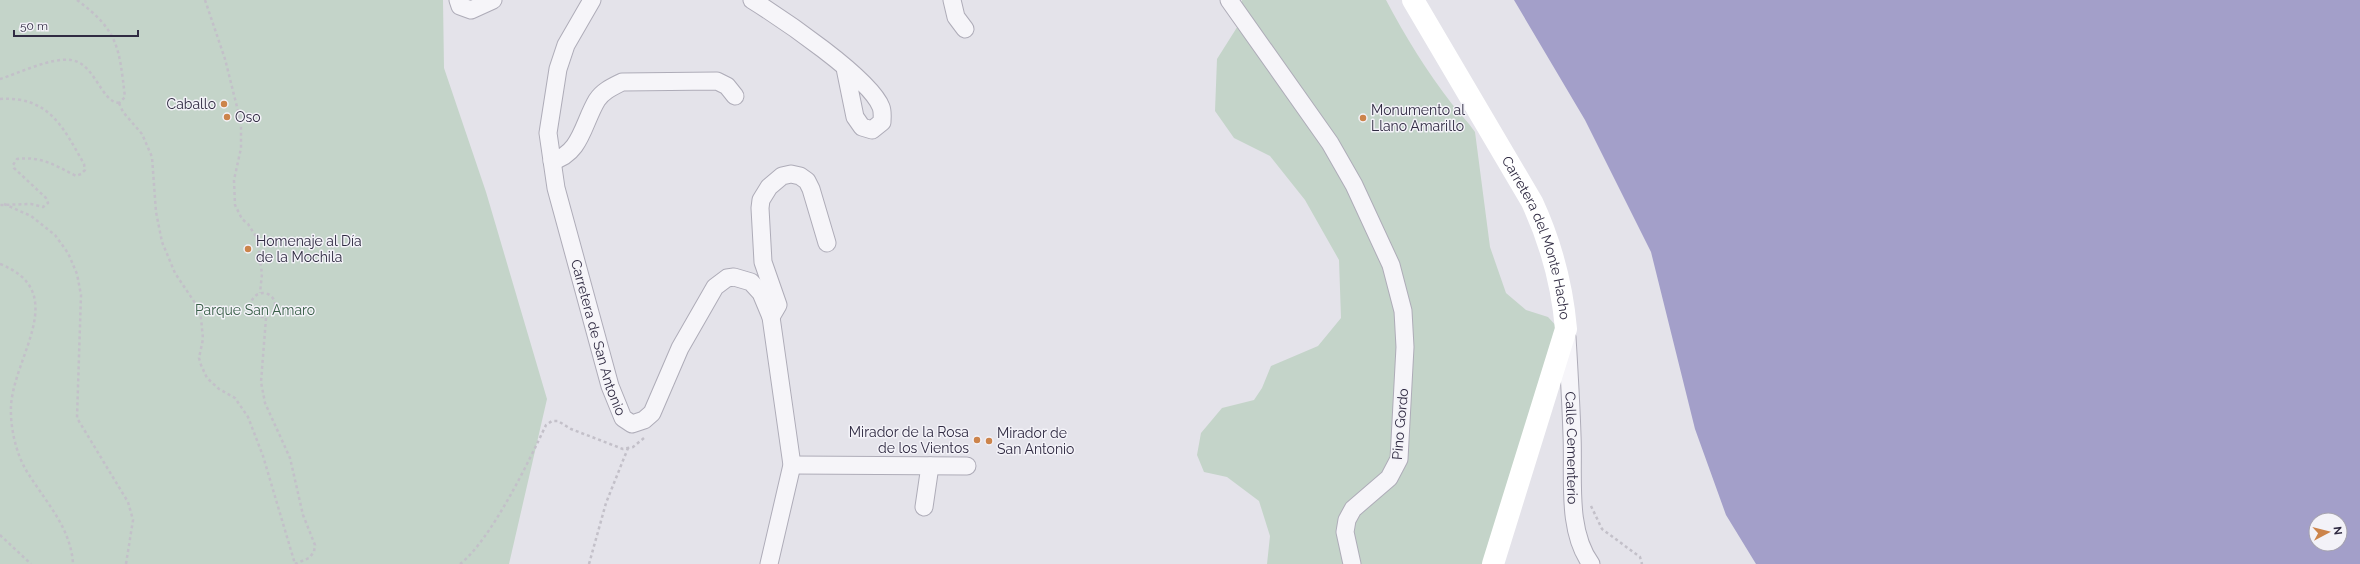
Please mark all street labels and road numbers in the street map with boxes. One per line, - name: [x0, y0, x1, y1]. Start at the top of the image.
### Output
- street label: Carretera del Monte Hacho: [1499, 153, 1573, 321]
- street label: Carretera de San Antonio: [568, 258, 629, 418]
- street label: Pino Gordo: [1389, 387, 1411, 461]
- street label: Calle Cementerio: [1562, 391, 1581, 505]

